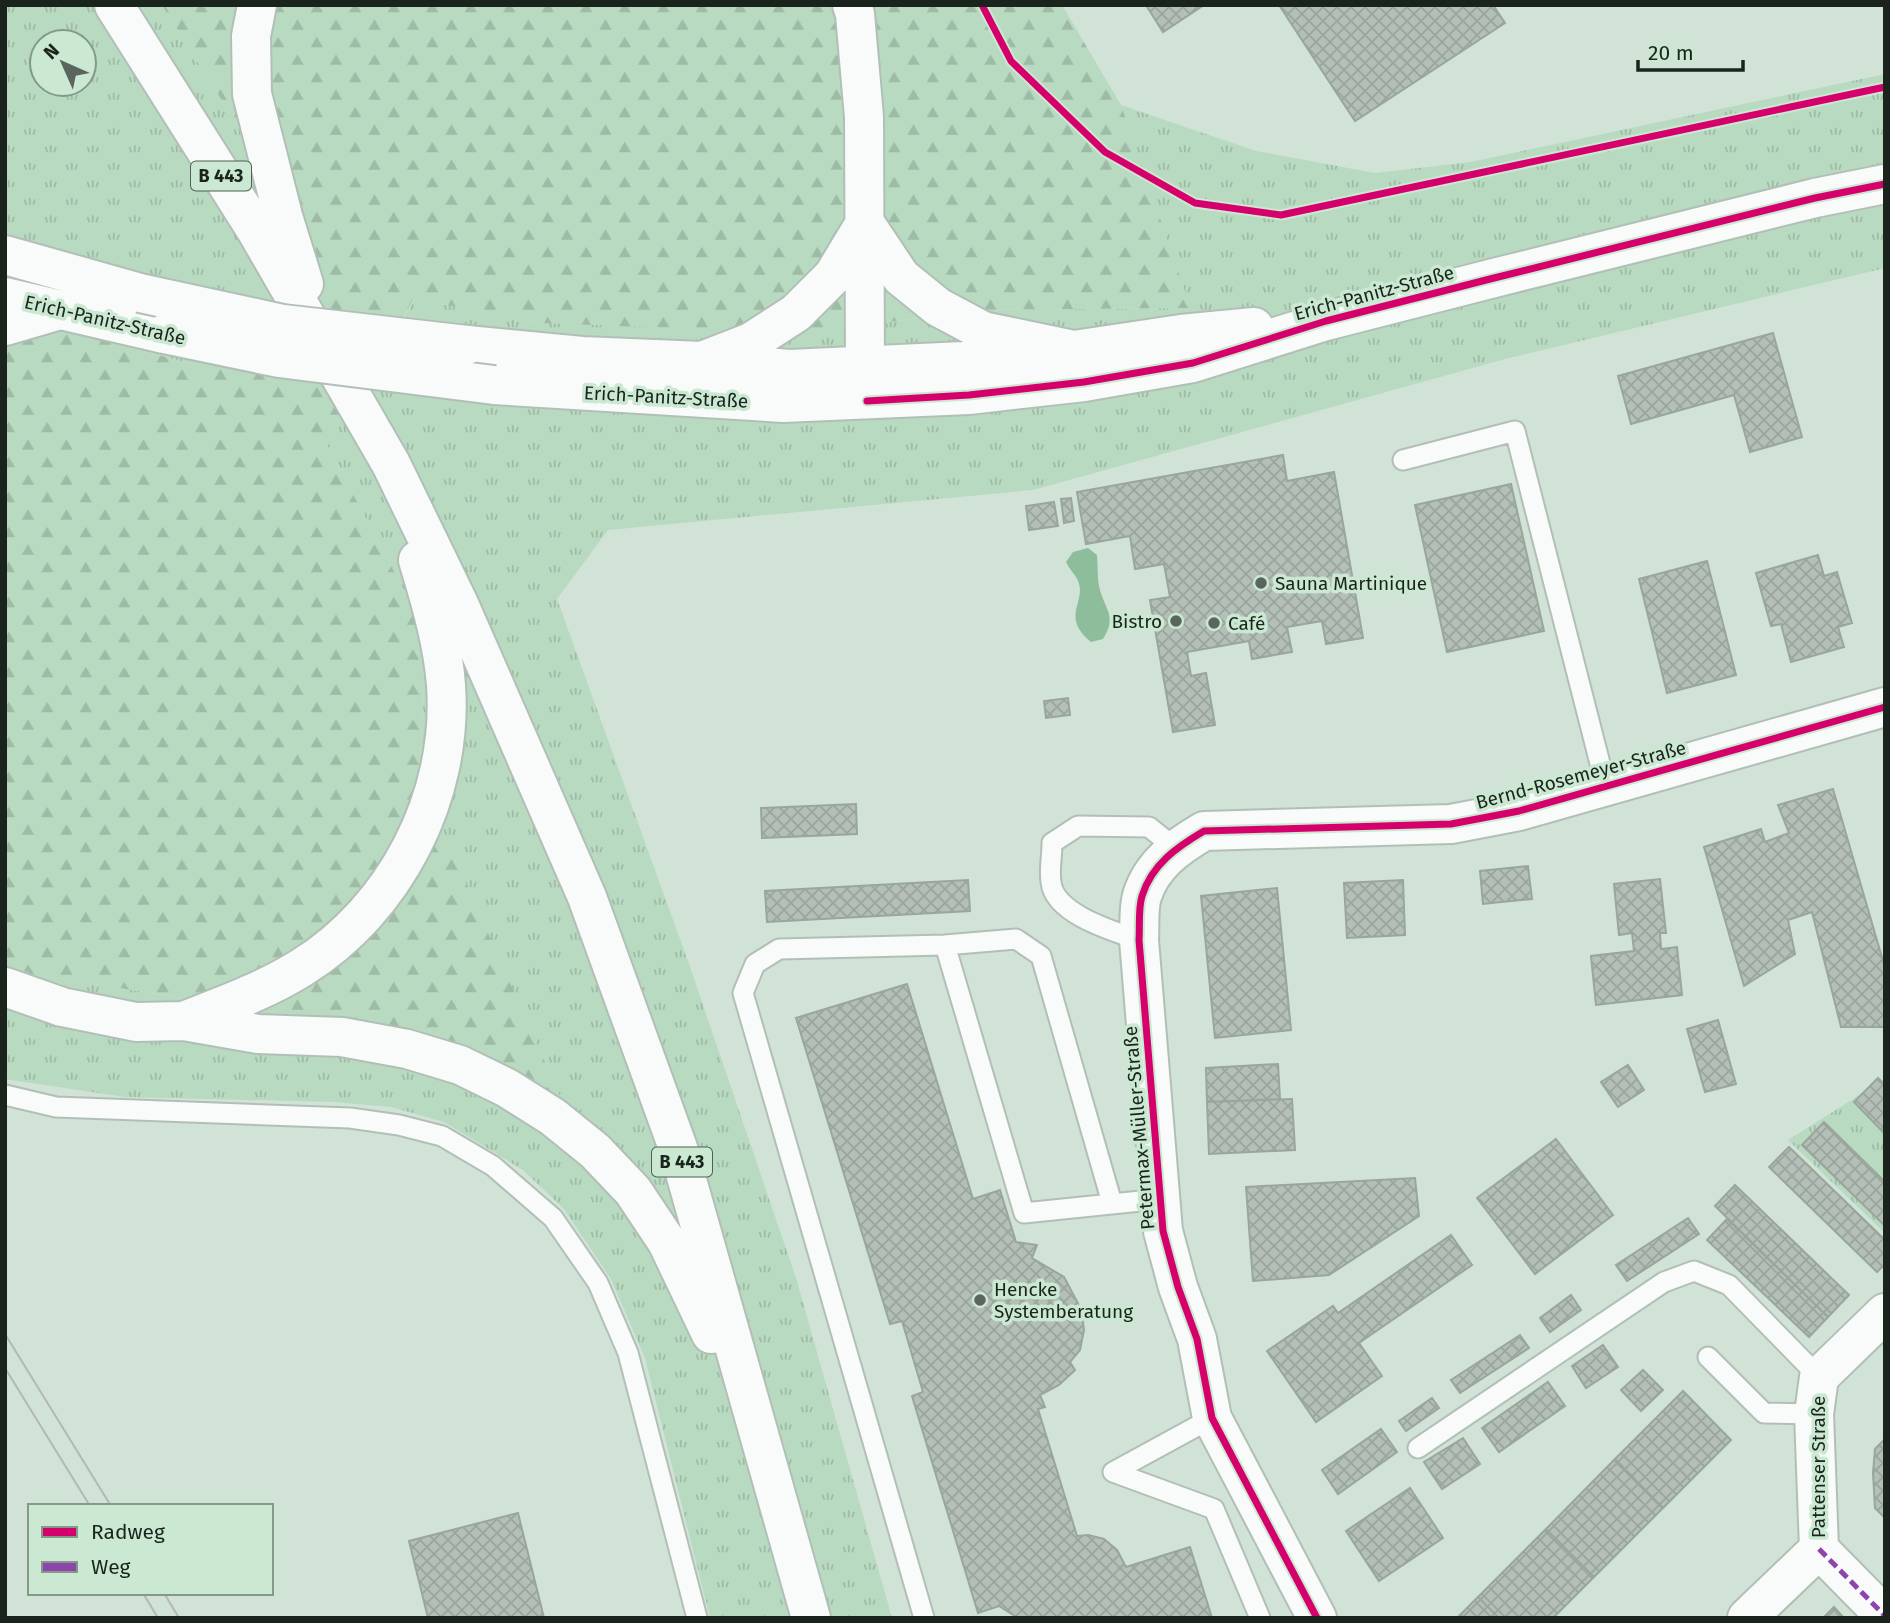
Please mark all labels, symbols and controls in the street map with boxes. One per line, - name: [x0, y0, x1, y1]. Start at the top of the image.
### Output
- north arrow: [28, 28, 98, 98]
- scale bar: [1638, 28, 1743, 72]
- text: N: [39, 39, 64, 64]
- text: 20 m: [1648, 40, 1694, 66]
- road number: B 443: [191, 162, 251, 190]
- street label: Erich-Panitz-Straße: [1292, 261, 1456, 325]
- street label: Erich-Panitz-Straße: [22, 290, 188, 350]
- street label: Erich-Panitz-Straße: [583, 381, 749, 413]
- place label: Sauna Martinique: [1275, 572, 1427, 595]
- marker: Sauna Martinique: [1253, 575, 1269, 591]
- place label: Bistro: [1111, 610, 1162, 633]
- place label: Café: [1228, 612, 1265, 635]
- marker: Bistro: [1168, 613, 1184, 629]
- marker: Café: [1206, 615, 1222, 631]
- street label: Bernd-Rosemeyer-Straße: [1473, 736, 1689, 814]
- street label: Petermax-Müller-Straße: [1119, 1025, 1159, 1231]
- road number: B 443: [652, 1148, 712, 1176]
- place label: Hencke Systemberatung: [994, 1278, 1133, 1323]
- marker: Hencke Systemberatung: [972, 1292, 988, 1308]
- street label: Pattenser Straße: [1807, 1396, 1830, 1538]
- legend: [28, 1504, 273, 1595]
- text: Radweg: [91, 1519, 165, 1545]
- text: Weg: [91, 1554, 131, 1580]

